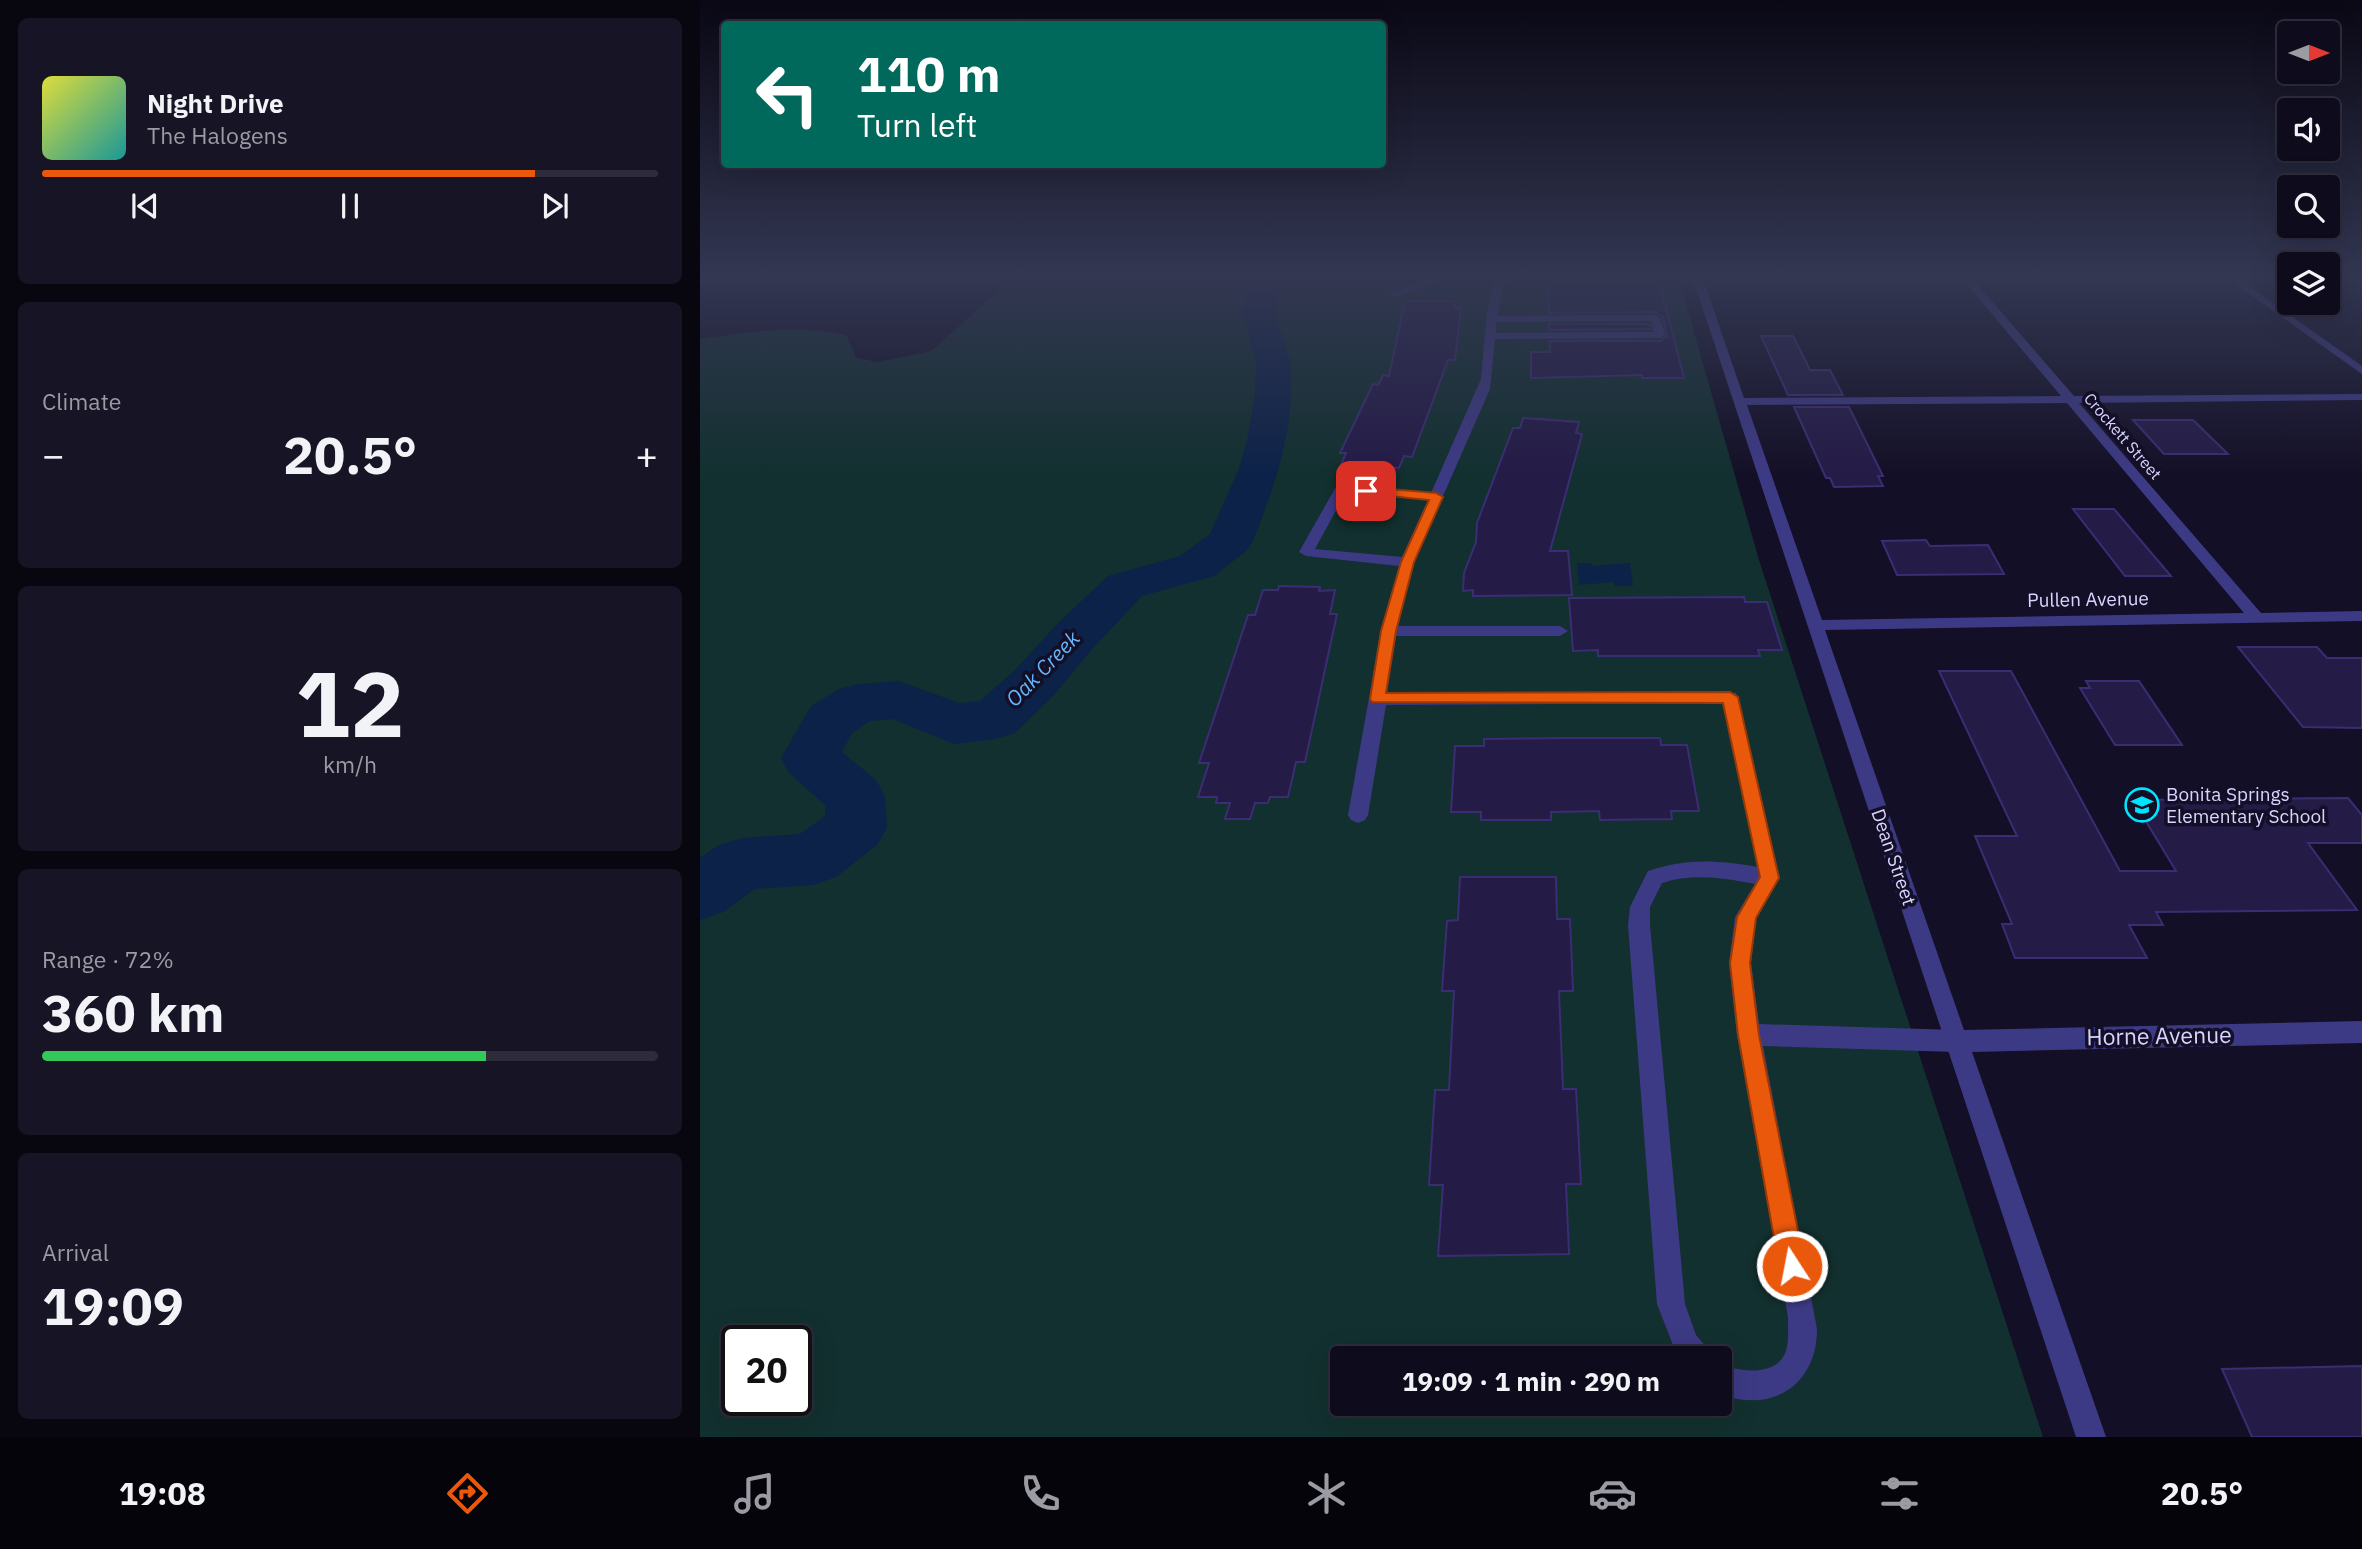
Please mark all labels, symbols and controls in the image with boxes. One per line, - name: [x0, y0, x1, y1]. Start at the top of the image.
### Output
- north arrow: [2277, 21, 2340, 84]
- map controls: [2277, 21, 2340, 315]
- text: 110 m: [857, 42, 1001, 105]
- icon: left: [742, 49, 833, 140]
- text: Night Drive: [147, 86, 284, 120]
- button: sound: [2277, 98, 2340, 161]
- text: Turn left: [857, 104, 977, 146]
- text: The Halogens: [147, 120, 288, 150]
- button: search: [2277, 175, 2340, 238]
- icon: previous: [126, 187, 164, 225]
- icon: pause: [331, 187, 369, 225]
- icon: next: [536, 187, 574, 225]
- button: layers: [2277, 252, 2340, 315]
- text: Climate: [42, 386, 121, 416]
- street label: Crockett Street: [2080, 389, 2166, 483]
- text: 20.5°: [283, 421, 417, 488]
- text: −: [42, 430, 65, 479]
- text: +: [635, 430, 658, 479]
- pin: [1336, 461, 1396, 521]
- icon: arrive: [1347, 472, 1385, 510]
- street label: Pullen Avenue: [2027, 586, 2149, 612]
- water label: Oak Creek: [999, 624, 1086, 712]
- text: 12: [295, 644, 405, 762]
- text: km/h: [323, 749, 377, 779]
- place label: Bonita Springs Elementary School: [2166, 782, 2326, 828]
- school or university icon: Bonita Springs Elementary School: [2123, 786, 2161, 824]
- street label: Dean Street: [1866, 805, 1922, 909]
- text: Range · 72%: [42, 944, 174, 974]
- text: 360 km: [42, 979, 224, 1046]
- street label: Horne Avenue: [2086, 1019, 2232, 1051]
- position arrow: [1755, 1229, 1829, 1303]
- text: Arrival: [42, 1237, 109, 1267]
- text: 19:09: [42, 1272, 184, 1339]
- speed limit sign: 20: [721, 1325, 812, 1416]
- text: 19:09 · 1 min · 290 m: [1402, 1364, 1660, 1398]
- icon: directions: [443, 1469, 492, 1518]
- icon: music: [730, 1469, 779, 1518]
- icon: phone: [1016, 1469, 1065, 1518]
- icon: climate: [1302, 1469, 1351, 1518]
- icon: car: [1588, 1469, 1637, 1518]
- icon: filters: [1875, 1469, 1924, 1518]
- text: 19:08: [119, 1472, 206, 1514]
- text: 20.5°: [2161, 1472, 2243, 1514]

